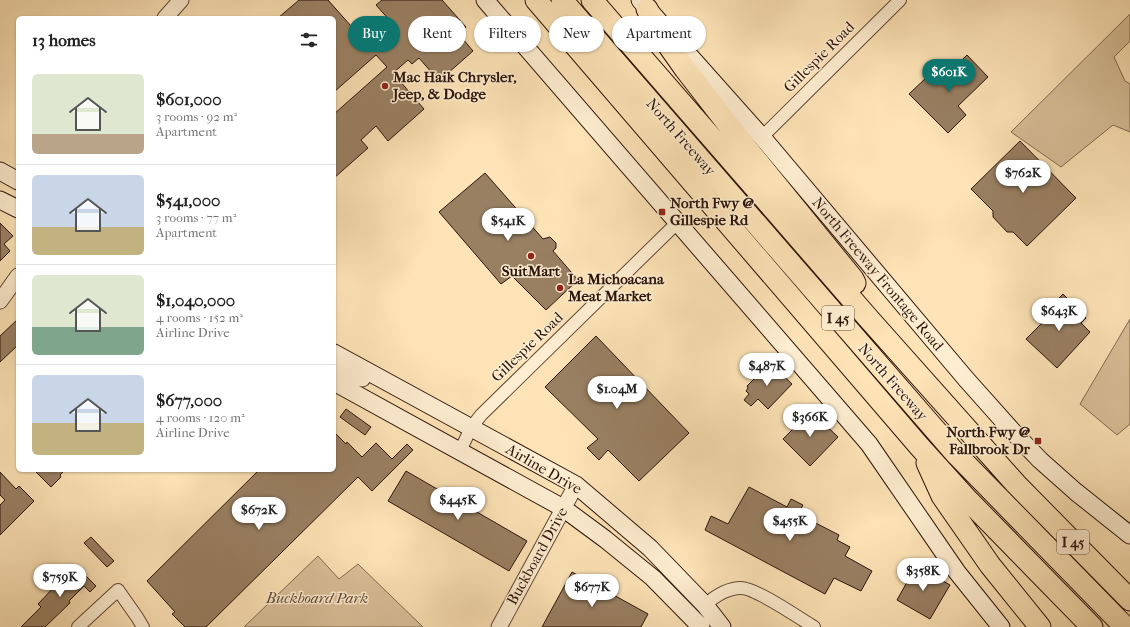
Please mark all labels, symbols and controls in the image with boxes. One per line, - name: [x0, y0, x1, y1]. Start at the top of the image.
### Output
- chip: Buy: [348, 16, 400, 52]
- chip: Rent: [408, 16, 466, 52]
- chip: Filters: [474, 16, 541, 52]
- chip: New: [549, 16, 604, 52]
- chip: Apartment: [612, 16, 706, 52]
- street label: Gillespie Road: [780, 17, 859, 96]
- icon: filters: [298, 29, 320, 51]
- text: 13 homes: [32, 30, 95, 50]
- pin: $601K: [921, 59, 977, 93]
- text: $601K: [931, 64, 967, 79]
- place label: Mac Haik Chrysler, Jeep, & Dodge: [391, 68, 517, 103]
- marker: Mac Haik Chrysler, Jeep, & Dodge: [380, 81, 390, 91]
- text: $601,000: [156, 89, 222, 109]
- icon: home: [64, 90, 112, 138]
- street label: North Freeway: [642, 95, 720, 180]
- text: 3 rooms · 92 m²: [156, 109, 237, 124]
- text: Apartment: [156, 124, 217, 139]
- pin: $762K: [995, 160, 1051, 194]
- text: $762K: [1005, 165, 1041, 180]
- text: $541,000: [156, 190, 220, 210]
- icon: home: [64, 191, 112, 239]
- place label: North Fwy @ Gillespie Rd: [670, 194, 754, 229]
- street label: North Freeway Frontage Road: [809, 194, 948, 355]
- marker: North Fwy @ Gillespie Rd: [657, 207, 667, 217]
- pin: $541K: [480, 208, 536, 242]
- text: 3 rooms · 77 m²: [156, 210, 236, 225]
- text: $541K: [491, 213, 525, 228]
- text: Apartment: [156, 225, 217, 240]
- marker: SuitMart: [526, 251, 536, 261]
- place label: SuitMart: [502, 262, 561, 280]
- place label: La Michoacana Meat Market: [567, 270, 665, 305]
- marker: La Michoacana Meat Market: [555, 283, 565, 293]
- text: $1,040,000: [156, 290, 235, 310]
- icon: home: [64, 291, 112, 339]
- pin: $643K: [1031, 298, 1087, 332]
- text: $643K: [1041, 303, 1077, 318]
- road number: I 45: [822, 306, 854, 330]
- street label: Gillespie Road: [487, 308, 567, 386]
- text: 4 rooms · 152 m²: [156, 310, 243, 325]
- text: Airline Drive: [156, 325, 230, 340]
- street label: North Freeway: [854, 340, 932, 425]
- pin: $487K: [739, 353, 795, 387]
- text: $487K: [748, 358, 786, 373]
- pin: $1.04M: [584, 376, 650, 410]
- text: $1.04M: [597, 381, 637, 396]
- text: $677,000: [156, 390, 222, 410]
- icon: home: [64, 391, 112, 439]
- pin: $366K: [782, 404, 838, 438]
- text: $366K: [792, 409, 828, 424]
- text: 4 rooms · 120 m²: [156, 410, 245, 425]
- place label: North Fwy @ Fallbrook Dr: [946, 423, 1031, 458]
- text: Airline Drive: [156, 425, 230, 440]
- marker: North Fwy @ Fallbrook Dr: [1033, 436, 1043, 446]
- street label: Airline Drive: [502, 439, 586, 498]
- pin: $445K: [430, 487, 486, 521]
- text: $445K: [439, 492, 477, 507]
- pin: $672K: [231, 497, 287, 531]
- text: $672K: [241, 502, 277, 517]
- street label: Buckboard Drive: [503, 503, 572, 608]
- pin: $455K: [762, 508, 818, 542]
- text: $455K: [772, 513, 808, 528]
- road number: I 45: [1057, 530, 1089, 554]
- pin: $358K: [895, 558, 951, 592]
- text: $358K: [906, 563, 940, 578]
- pin: $759K: [32, 564, 88, 598]
- text: $759K: [42, 569, 78, 584]
- pin: $677K: [564, 574, 620, 608]
- text: $677K: [574, 579, 610, 594]
- park label: Buckboard Park: [265, 589, 368, 607]

